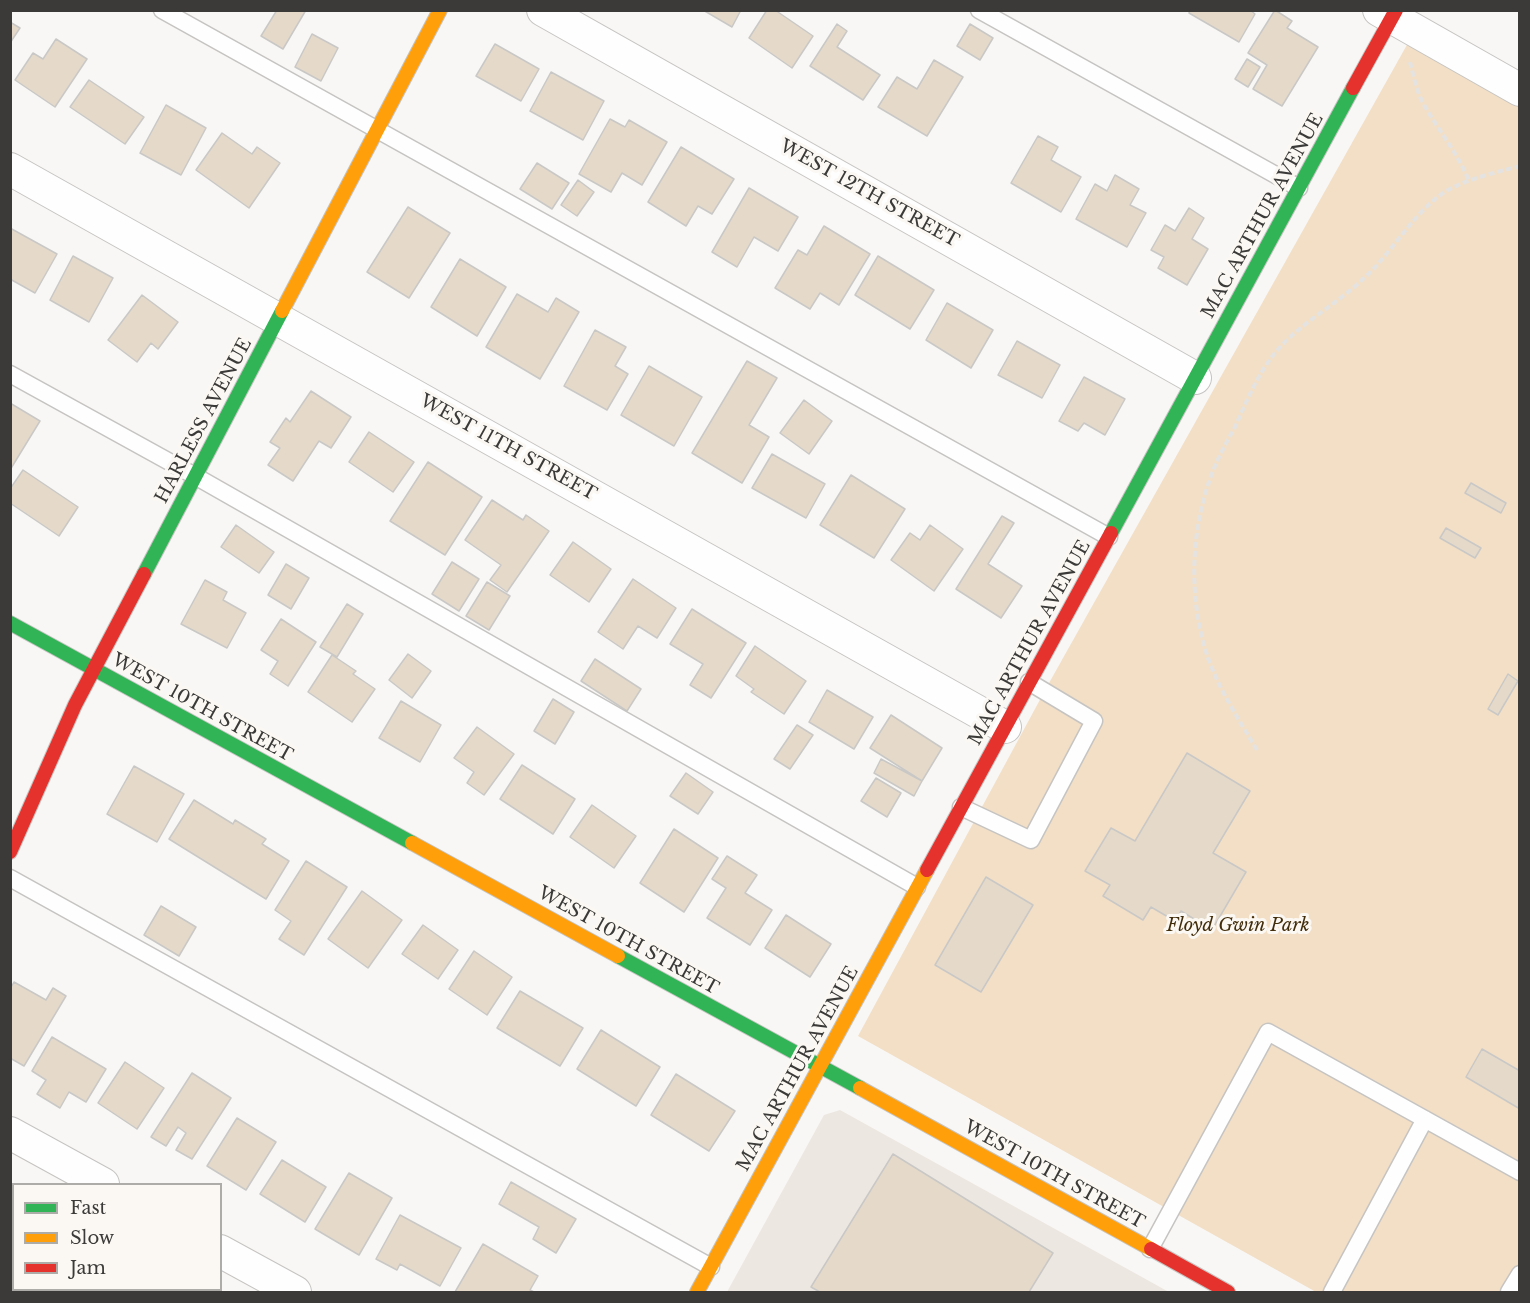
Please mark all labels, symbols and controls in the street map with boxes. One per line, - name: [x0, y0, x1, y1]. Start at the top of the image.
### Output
- street label: MAC ARTHUR AVENUE: [1198, 110, 1328, 322]
- street label: WEST 12TH STREET: [776, 136, 962, 252]
- street label: HARLESS AVENUE: [151, 335, 257, 507]
- street label: WEST 11TH STREET: [416, 390, 600, 506]
- street label: MAC ARTHUR AVENUE: [965, 537, 1095, 749]
- street label: WEST 10TH STREET: [108, 649, 296, 767]
- street label: WEST 10TH STREET: [534, 882, 722, 1000]
- park label: Floyd Gwin Park: [1166, 915, 1310, 937]
- street label: MAC ARTHUR AVENUE: [733, 963, 863, 1175]
- street label: WEST 10TH STREET: [960, 1116, 1148, 1234]
- legend: [12, 1183, 222, 1291]
- text: Fast: [70, 1197, 106, 1219]
- text: Slow: [70, 1227, 114, 1249]
- text: Jam: [70, 1257, 106, 1279]

